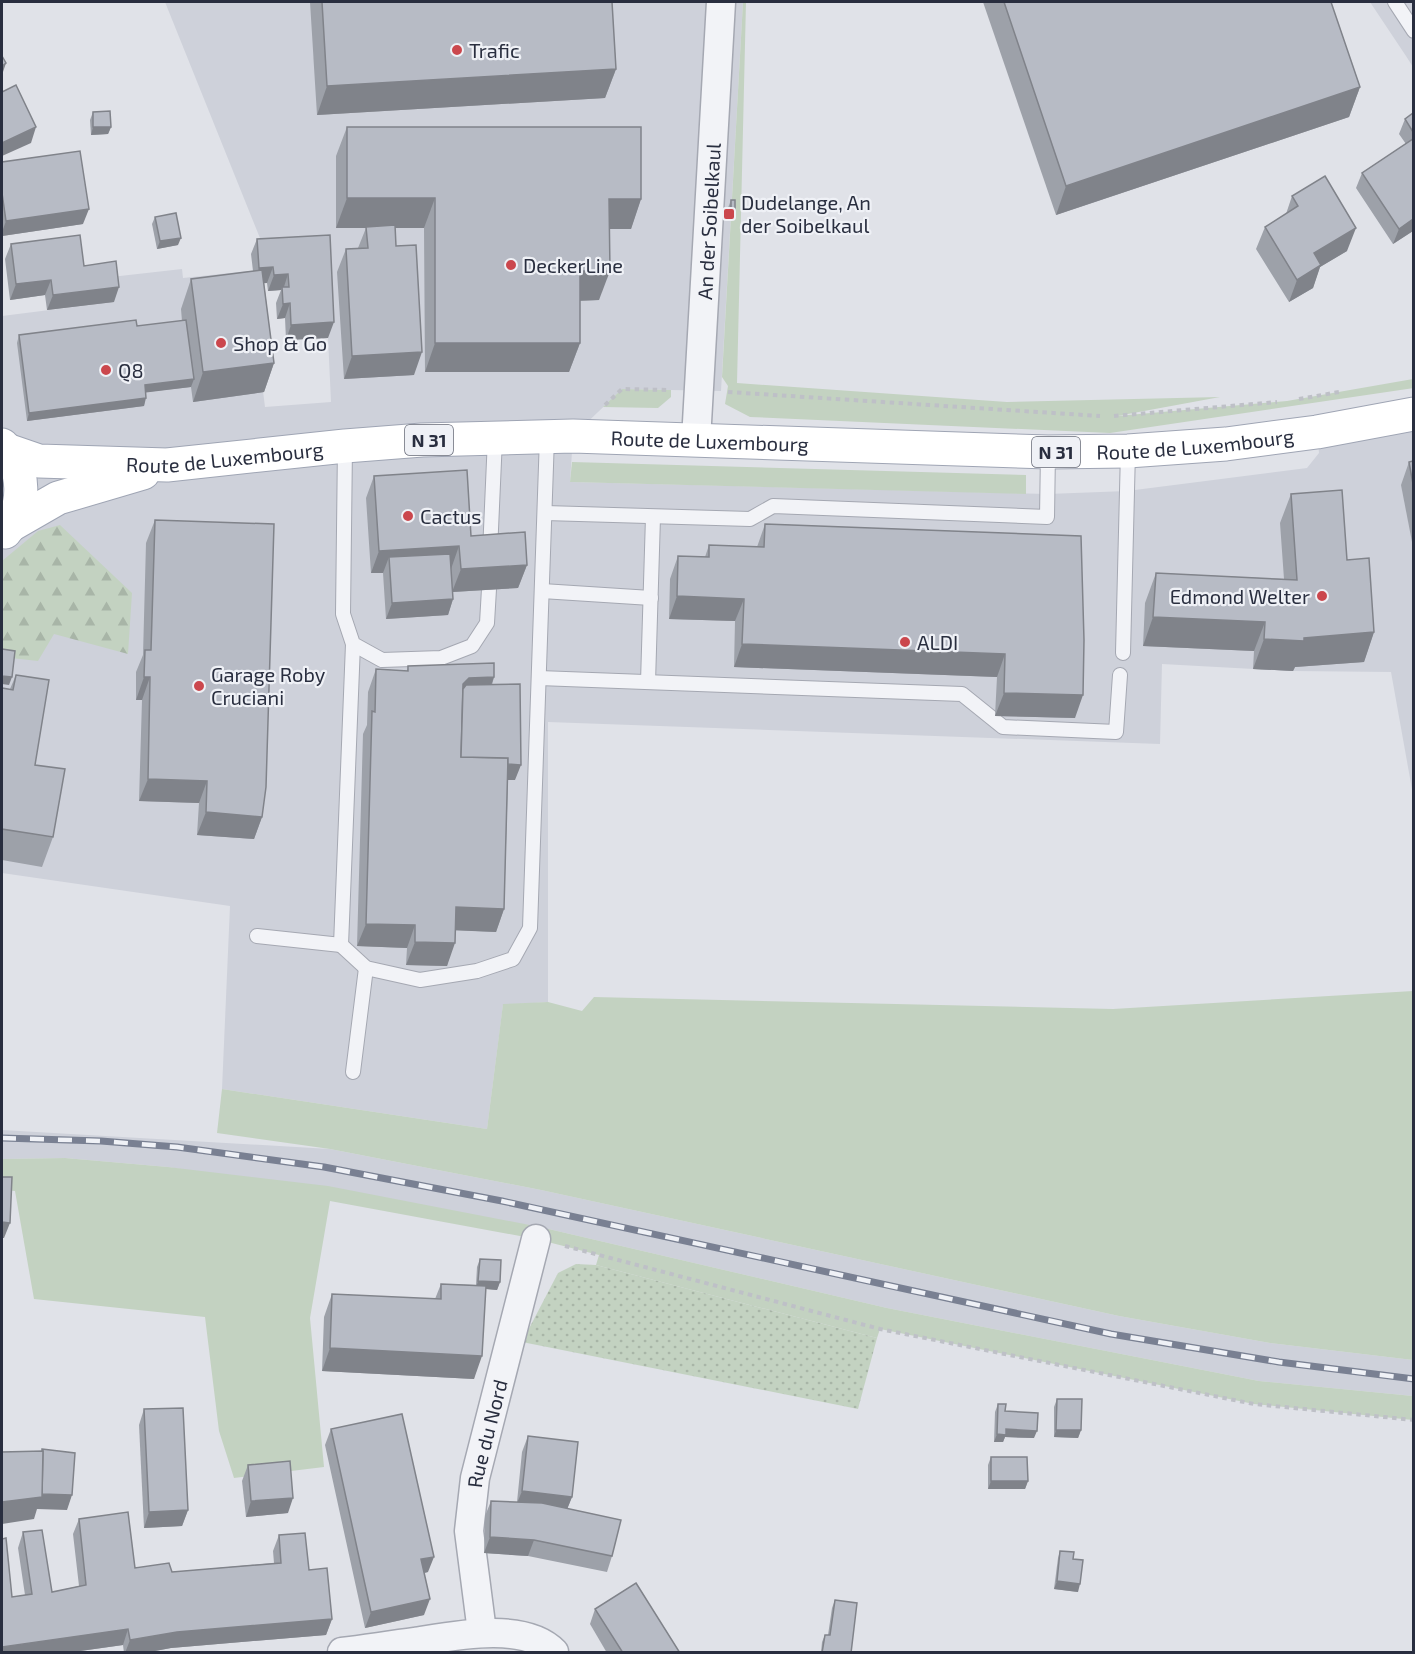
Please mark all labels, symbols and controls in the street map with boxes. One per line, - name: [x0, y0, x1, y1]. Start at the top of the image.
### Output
- place label: Trafic: [469, 38, 520, 62]
- marker: Trafic: [450, 43, 464, 57]
- street label: An der Soibelkaul: [692, 142, 725, 300]
- place label: Dudelange, An der Soibelkaul: [741, 190, 871, 237]
- marker: Dudelange, An der Soibelkaul: [722, 207, 736, 221]
- place label: DeckerLine: [523, 253, 623, 277]
- marker: DeckerLine: [504, 258, 518, 272]
- place label: Shop & Go: [233, 331, 327, 355]
- marker: Shop & Go: [214, 336, 228, 350]
- place label: Q8: [118, 358, 144, 382]
- marker: Q8: [99, 363, 113, 377]
- street label: Route de Luxembourg: [1096, 423, 1295, 463]
- road number: N 31: [405, 425, 453, 455]
- street label: Route de Luxembourg: [610, 425, 809, 456]
- street label: Route de Luxembourg: [126, 436, 325, 477]
- road number: N 31: [1032, 437, 1080, 467]
- place label: Cactus: [420, 504, 481, 528]
- marker: Cactus: [401, 509, 415, 523]
- place label: Edmond Welter: [1170, 584, 1310, 608]
- marker: Edmond Welter: [1315, 589, 1329, 603]
- place label: ALDI: [917, 630, 958, 654]
- marker: ALDI: [898, 635, 912, 649]
- place label: Garage Roby Cruciani: [211, 662, 326, 709]
- marker: Garage Roby Cruciani: [192, 679, 206, 693]
- street label: Rue du Nord: [462, 1377, 512, 1489]

